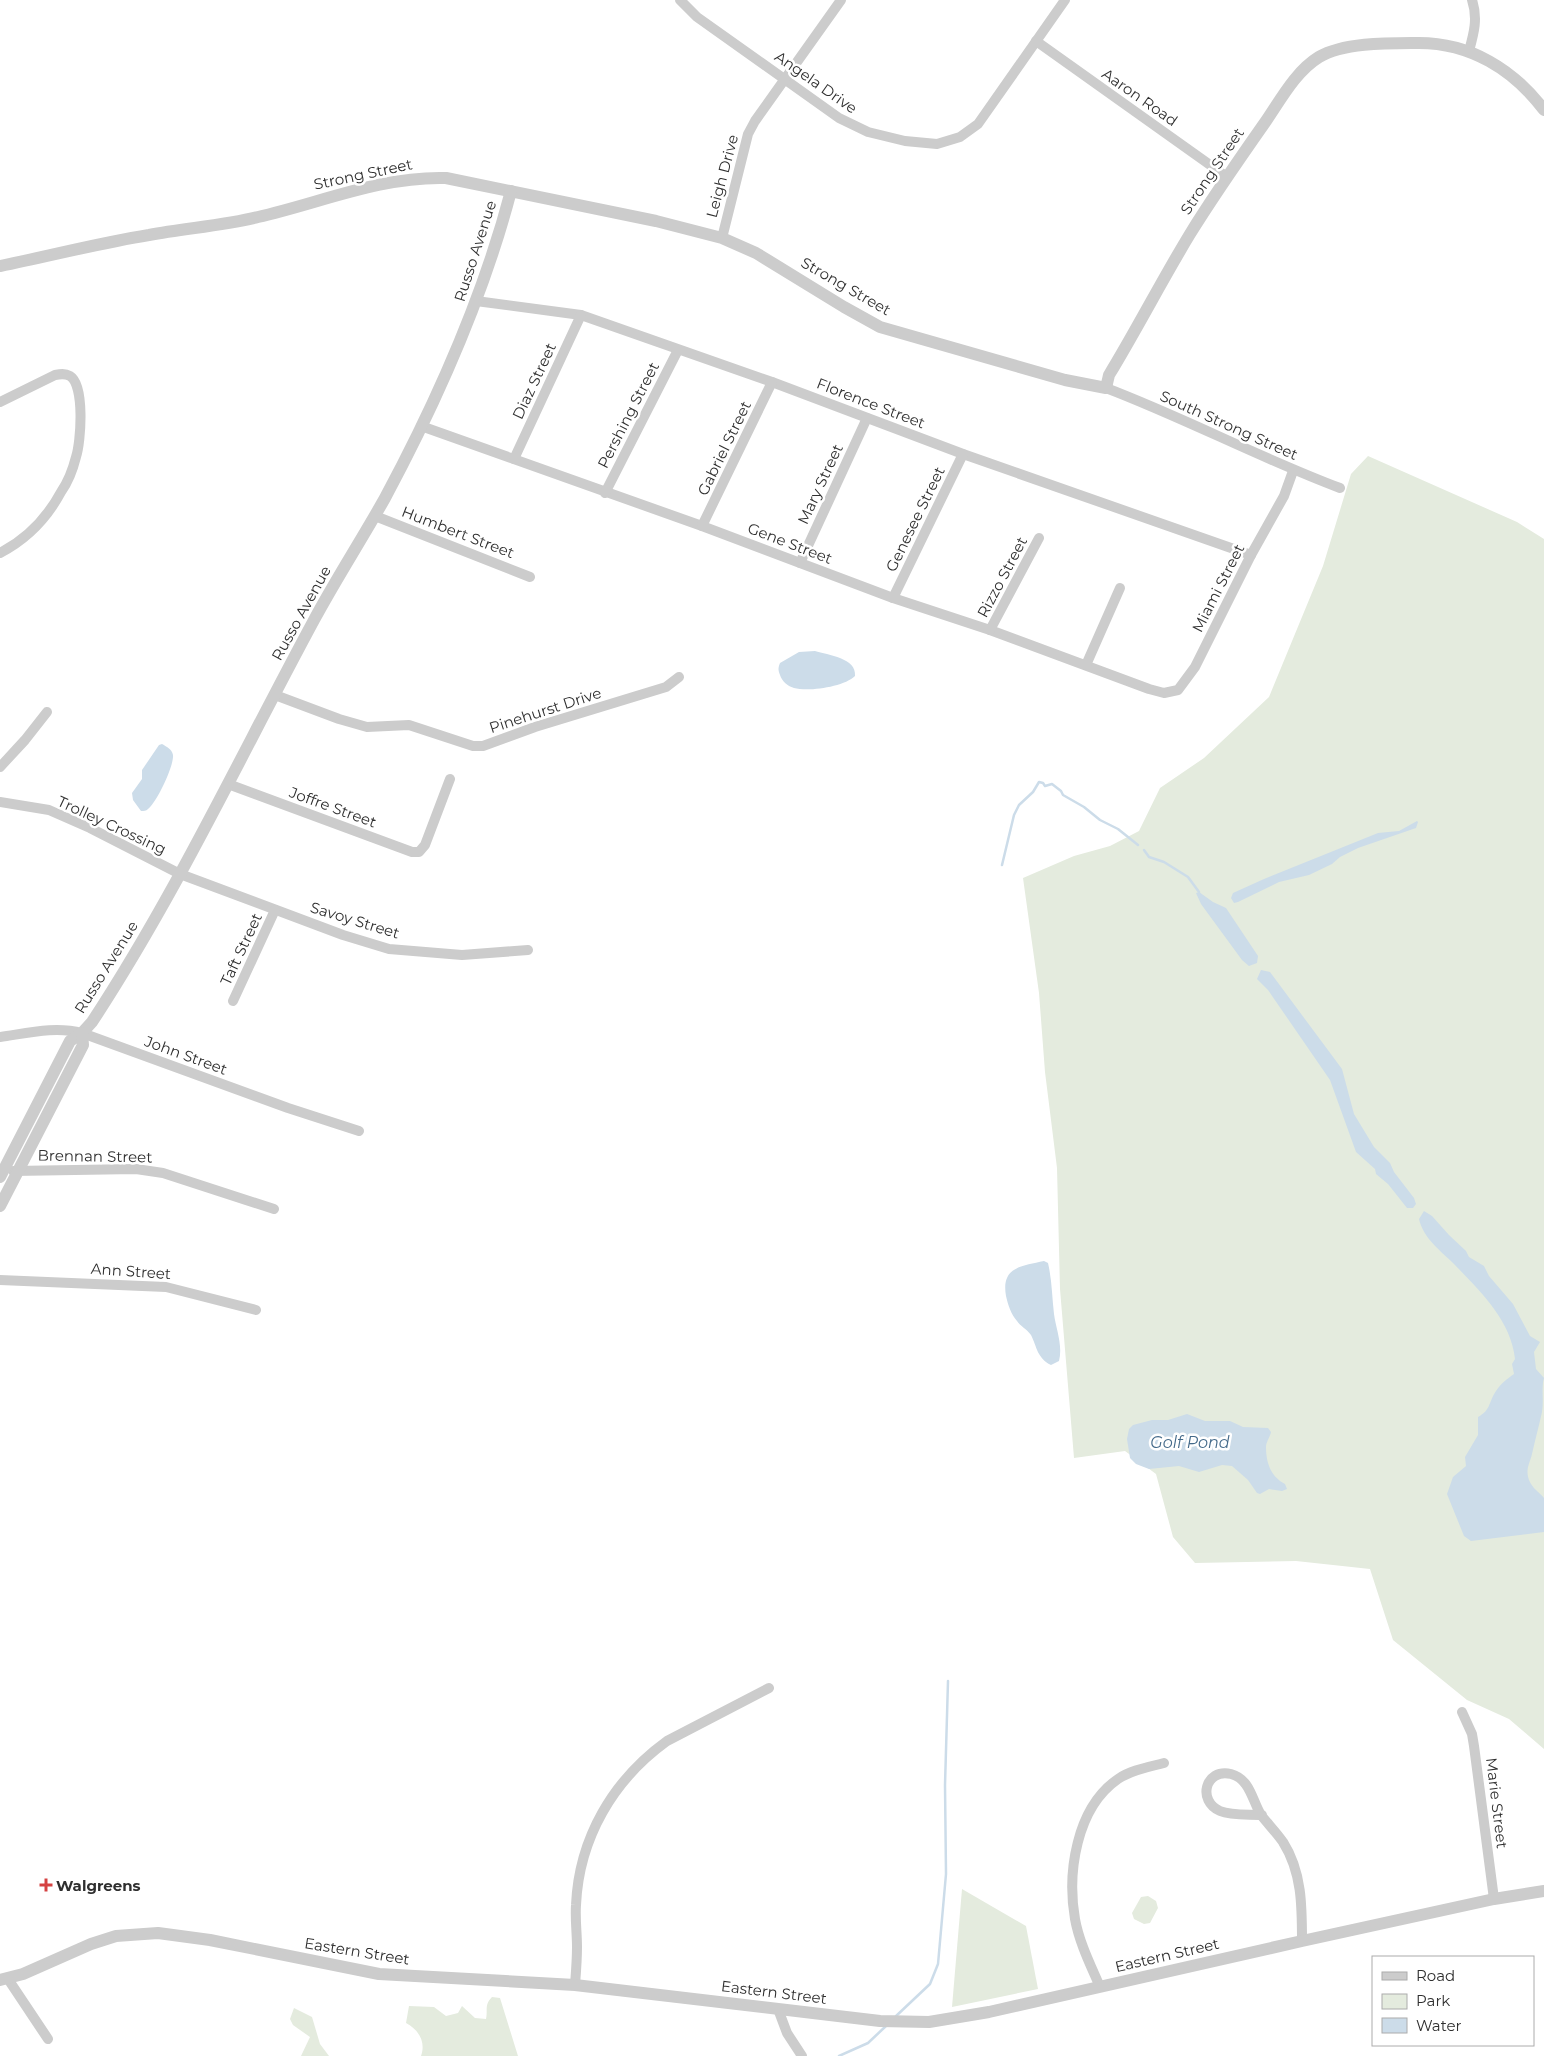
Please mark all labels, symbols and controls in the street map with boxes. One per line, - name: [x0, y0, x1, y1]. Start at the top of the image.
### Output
- street label: Angela Drive: [771, 47, 861, 117]
- street label: Aaron Road: [1098, 64, 1182, 130]
- street label: Strong Street: [1176, 124, 1248, 218]
- street label: Leigh Drive: [702, 132, 742, 220]
- street label: Strong Street: [312, 154, 414, 194]
- street label: Russo Avenue: [450, 198, 500, 304]
- street label: Strong Street: [798, 253, 894, 319]
- street label: Diaz Street: [508, 340, 560, 422]
- street label: Pershing Street: [593, 359, 663, 471]
- street label: Florence Street: [814, 374, 928, 432]
- street label: South Strong Street: [1157, 386, 1301, 464]
- street label: Gabriel Street: [693, 398, 755, 498]
- street label: Mary Street: [793, 441, 847, 527]
- street label: Genesee Street: [881, 463, 949, 575]
- street label: Humbert Street: [399, 502, 517, 562]
- street label: Gene Street: [745, 518, 835, 568]
- street label: Rizzo Street: [973, 533, 1031, 621]
- street label: Miami Street: [1188, 541, 1248, 635]
- street label: Russo Avenue: [267, 562, 335, 664]
- street label: Pinehurst Drive: [487, 683, 603, 737]
- street label: Joffre Street: [286, 782, 379, 832]
- street label: Trolley Crossing: [55, 792, 169, 858]
- street label: Savoy Street: [308, 897, 402, 943]
- street label: Taft Street: [216, 910, 266, 988]
- street label: Russo Avenue: [70, 917, 142, 1017]
- street label: John Street: [141, 1031, 230, 1079]
- street label: Brennan Street: [37, 1146, 153, 1166]
- street label: Ann Street: [90, 1259, 172, 1283]
- water label: Golf Pond: [1150, 1433, 1230, 1452]
- street label: Marie Street: [1482, 1756, 1512, 1850]
- place label: Walgreens: [56, 1876, 141, 1895]
- marker: Walgreens: [40, 1879, 52, 1891]
- street label: Eastern Street: [303, 1933, 411, 1969]
- street label: Eastern Street: [1113, 1934, 1221, 1976]
- legend: [1372, 1956, 1534, 2046]
- text: Road: [1416, 1966, 1455, 1985]
- street label: Eastern Street: [720, 1976, 828, 2008]
- text: Park: [1416, 1991, 1450, 2010]
- text: Water: [1416, 2016, 1462, 2035]

